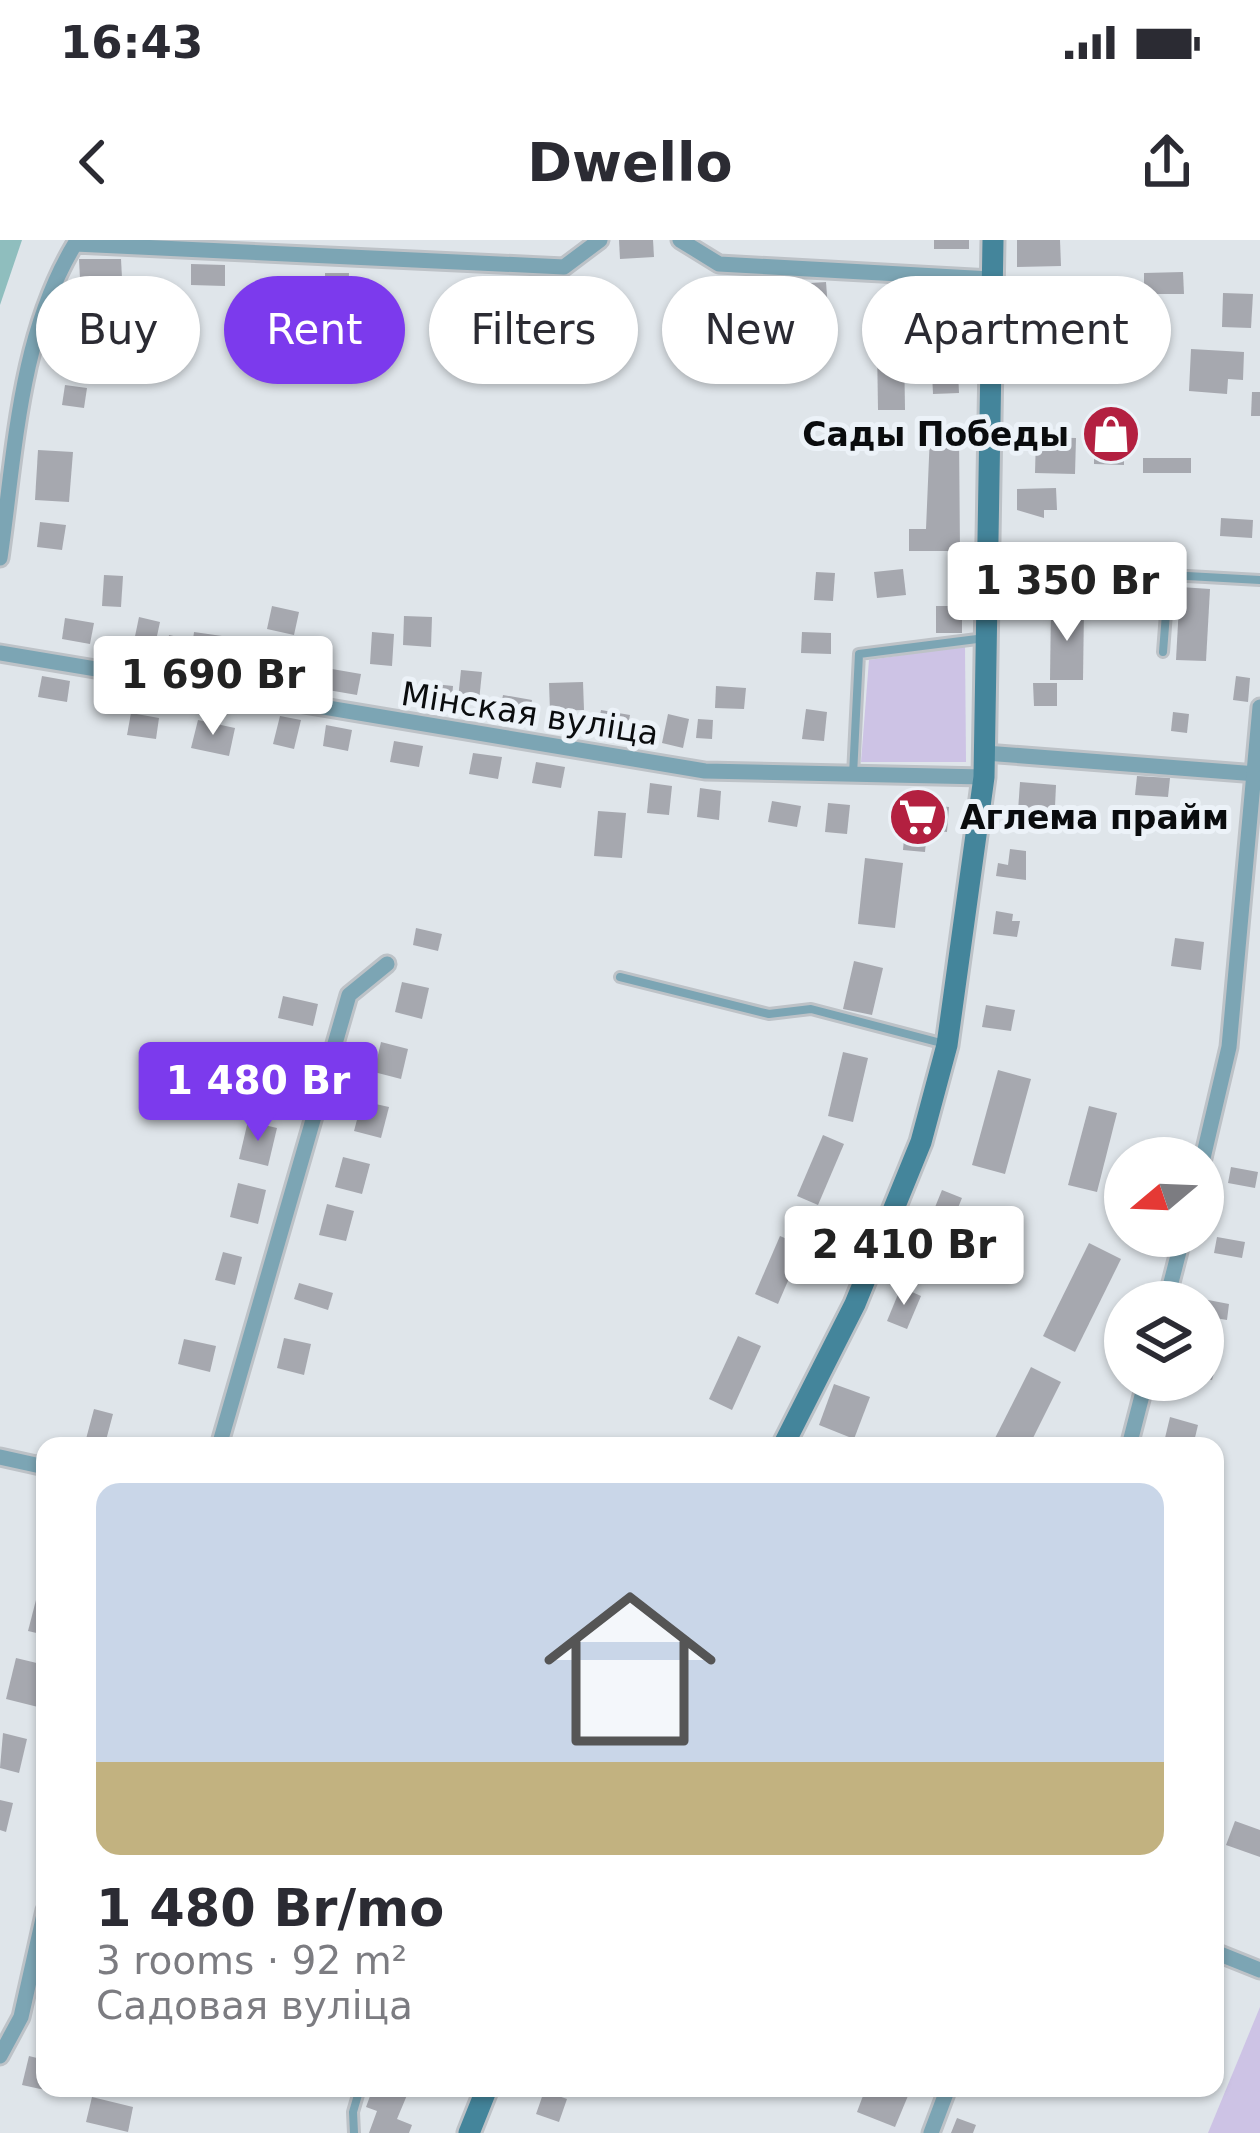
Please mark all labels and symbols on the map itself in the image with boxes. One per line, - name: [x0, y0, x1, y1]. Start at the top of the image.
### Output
- shop icon: Сады Победы: [1080, 403, 1142, 465]
- place label: Сады Победы: [802, 415, 1069, 454]
- pin: 1 350 Br: [943, 542, 1191, 644]
- pin: 1 690 Br: [89, 636, 337, 738]
- street label: Мінская вуліца: [399, 674, 661, 753]
- supermarket icon: Аглема прайм: [887, 786, 949, 848]
- place label: Аглема прайм: [960, 798, 1229, 837]
- pin: 1 480 Br: [134, 1042, 382, 1144]
- north arrow: [1104, 1137, 1224, 1257]
- pin: 2 410 Br: [780, 1206, 1028, 1308]

